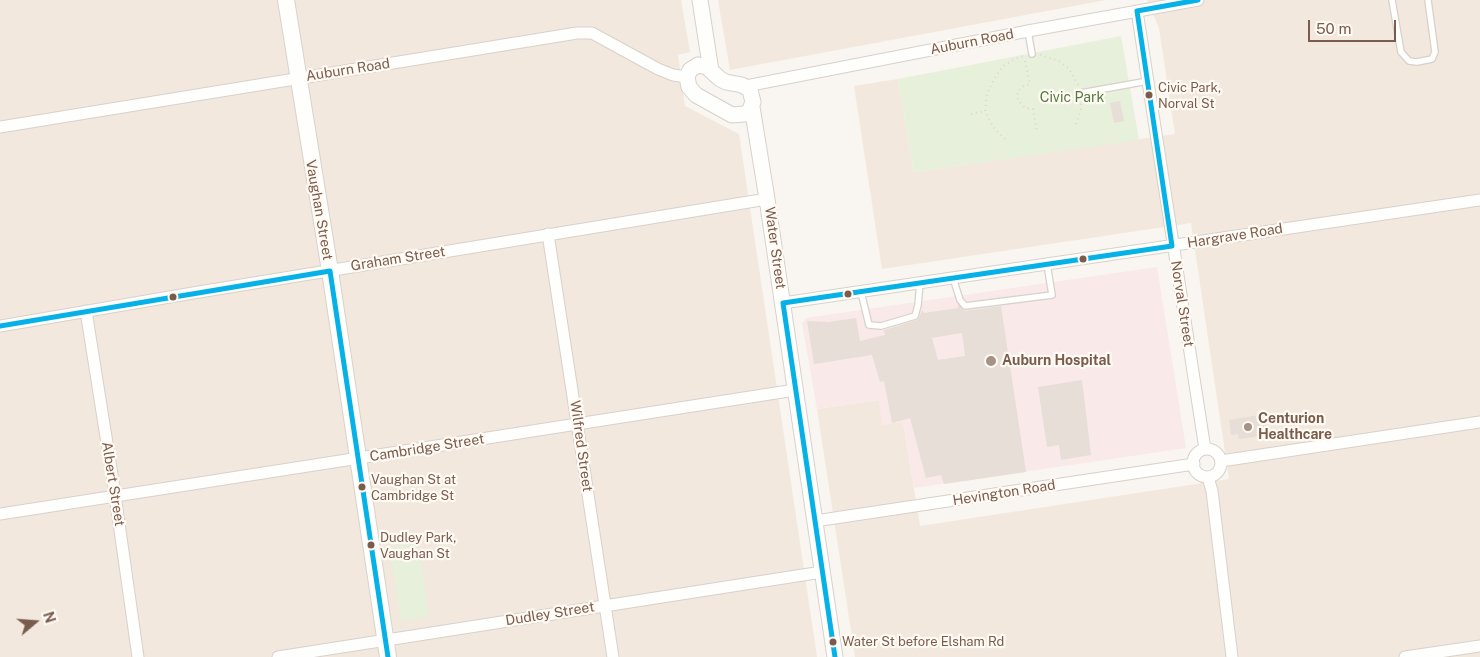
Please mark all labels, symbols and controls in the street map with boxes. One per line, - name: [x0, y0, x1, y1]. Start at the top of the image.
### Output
- scale bar: [1310, 10, 1398, 42]
- text: 50 m: [1316, 20, 1351, 37]
- street label: Auburn Road: [929, 26, 1015, 58]
- street label: Auburn Road: [305, 55, 391, 85]
- place label: Civic Park, Norval St: [1158, 80, 1221, 111]
- park label: Civic Park: [1040, 90, 1104, 106]
- marker: Civic Park, Norval St: [1144, 90, 1154, 100]
- street label: Vaughan Street: [302, 159, 336, 261]
- street label: Water Street: [761, 206, 789, 290]
- street label: Hargrave Road: [1186, 220, 1284, 252]
- street label: Graham Street: [350, 243, 446, 275]
- unlabelled marker: [1078, 254, 1088, 264]
- street label: Norval Street: [1167, 260, 1197, 348]
- unlabelled marker: [843, 289, 853, 299]
- unlabelled marker: [168, 292, 178, 302]
- place label: Auburn Hospital: [1002, 353, 1111, 369]
- marker: Auburn Hospital: [984, 354, 998, 368]
- street label: Wilfred Street: [566, 399, 596, 493]
- place label: Centurion Healthcare: [1258, 411, 1332, 444]
- marker: Centurion Healthcare: [1242, 421, 1254, 433]
- street label: Cambridge Street: [369, 431, 485, 465]
- street label: Albert Street: [98, 441, 128, 527]
- place label: Vaughan St at Cambridge St: [371, 472, 456, 503]
- street label: Hevington Road: [951, 477, 1057, 509]
- marker: Vaughan St at Cambridge St: [357, 482, 367, 492]
- place label: Dudley Park, Vaughan St: [380, 530, 456, 561]
- marker: Dudley Park, Vaughan St: [366, 540, 376, 550]
- north arrow: [10, 597, 60, 647]
- street label: Dudley Street: [504, 599, 596, 629]
- text: N: [40, 610, 59, 625]
- place label: Water St before Elsham Rd: [842, 634, 1004, 650]
- marker: Water St before Elsham Rd: [828, 637, 838, 647]

